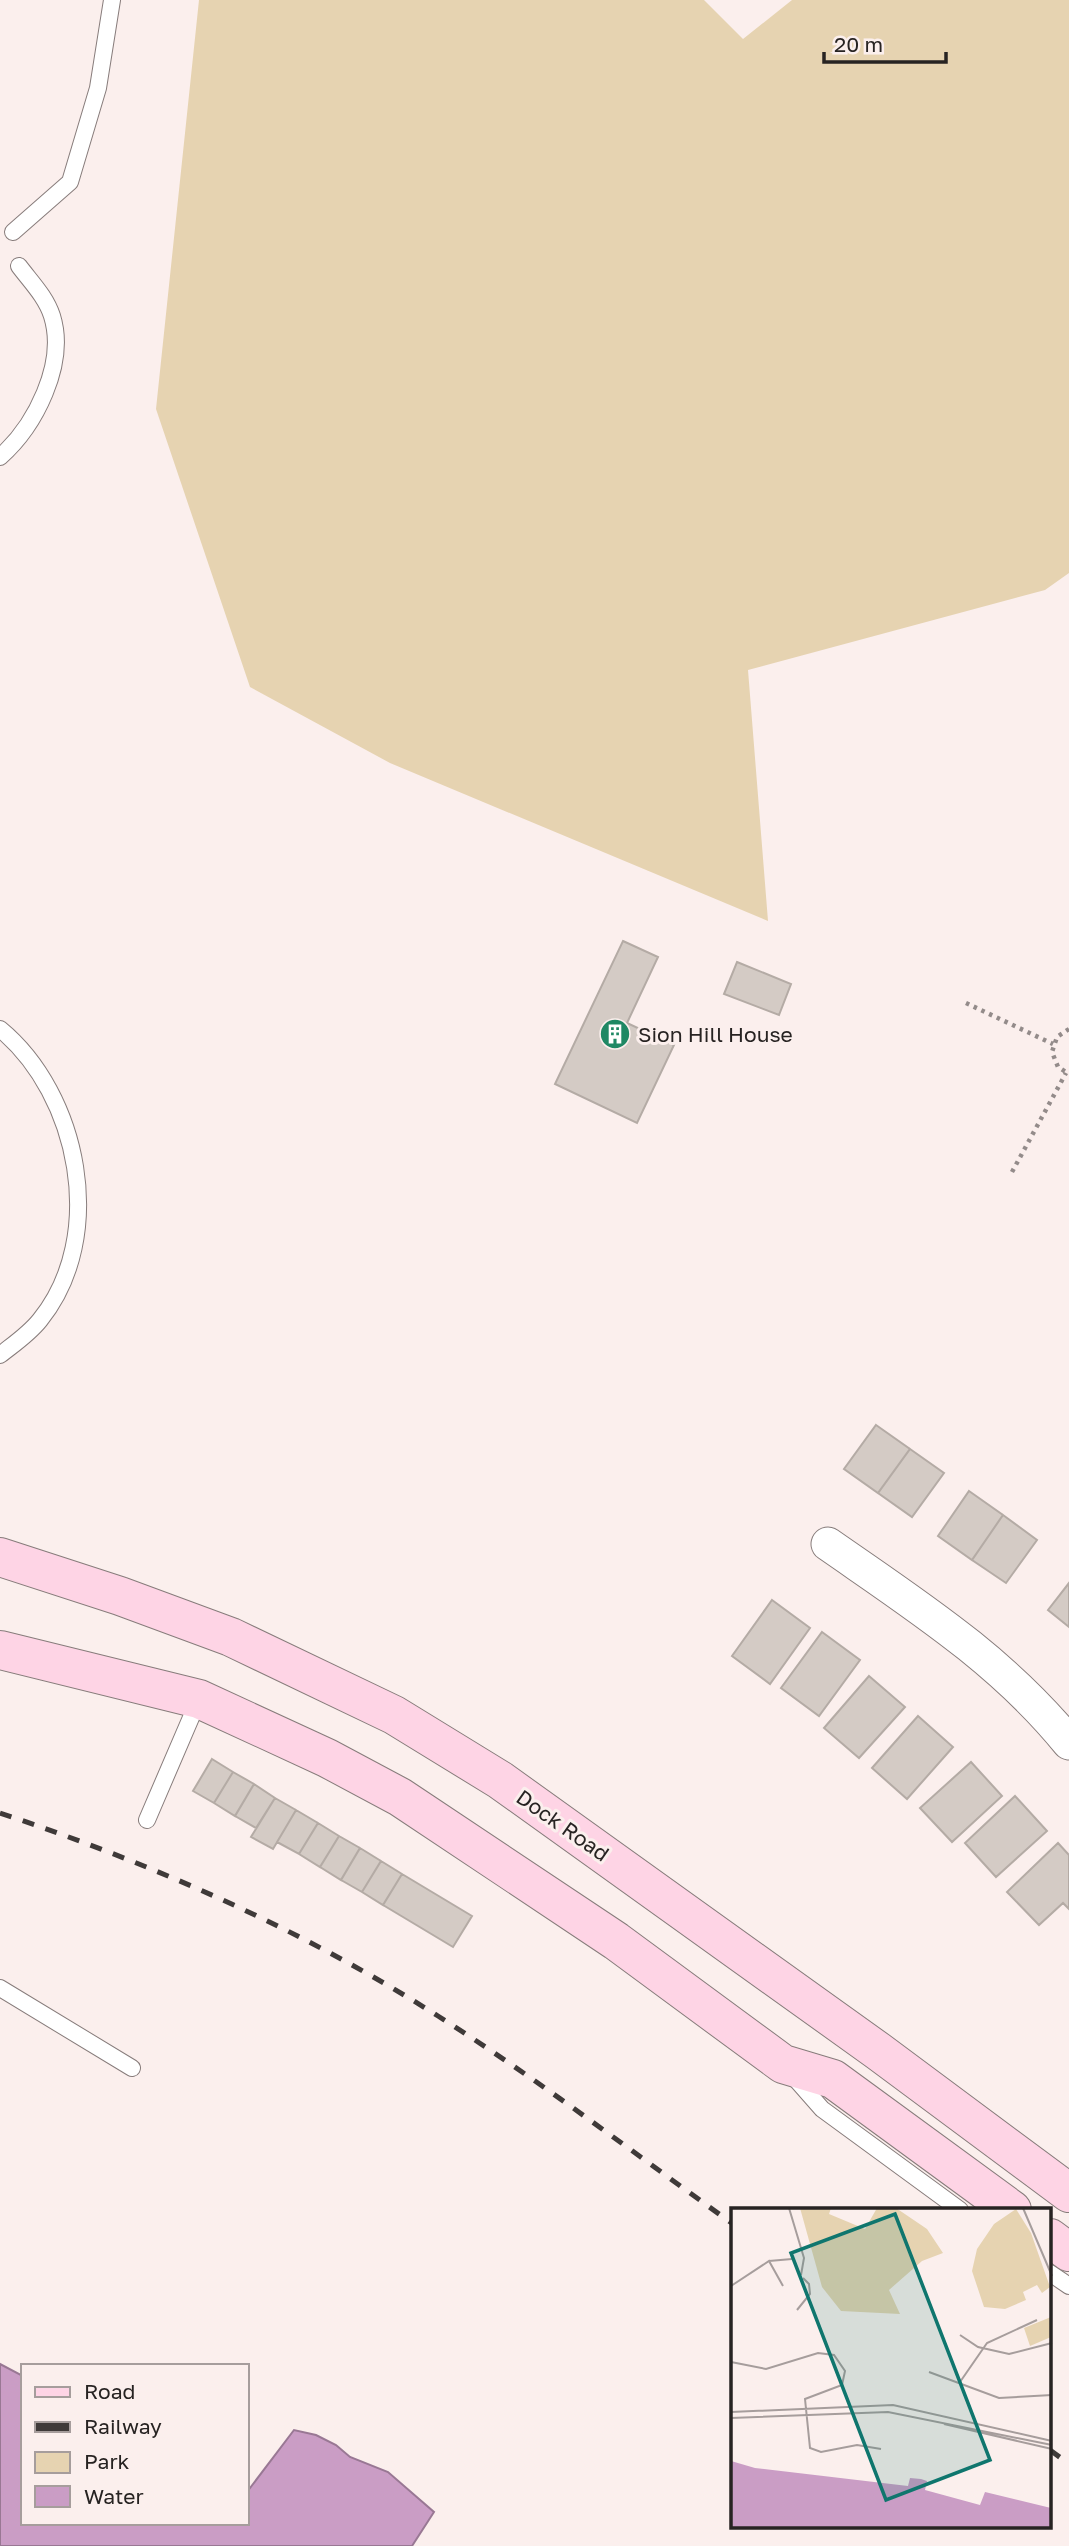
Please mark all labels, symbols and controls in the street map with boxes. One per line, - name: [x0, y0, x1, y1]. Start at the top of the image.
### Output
- scale bar: [824, 21, 946, 65]
- text: 20 m: [834, 31, 883, 57]
- building icon: Sion Hill House: [598, 1017, 632, 1051]
- place label: Sion Hill House: [638, 1021, 793, 1047]
- street label: Dock Road: [512, 1784, 614, 1866]
- inset map: [731, 2208, 1052, 2528]
- legend: [21, 2364, 248, 2525]
- text: Road: [84, 2378, 135, 2404]
- text: Railway: [84, 2413, 162, 2439]
- text: Park: [84, 2448, 130, 2474]
- text: Water: [84, 2483, 144, 2509]

